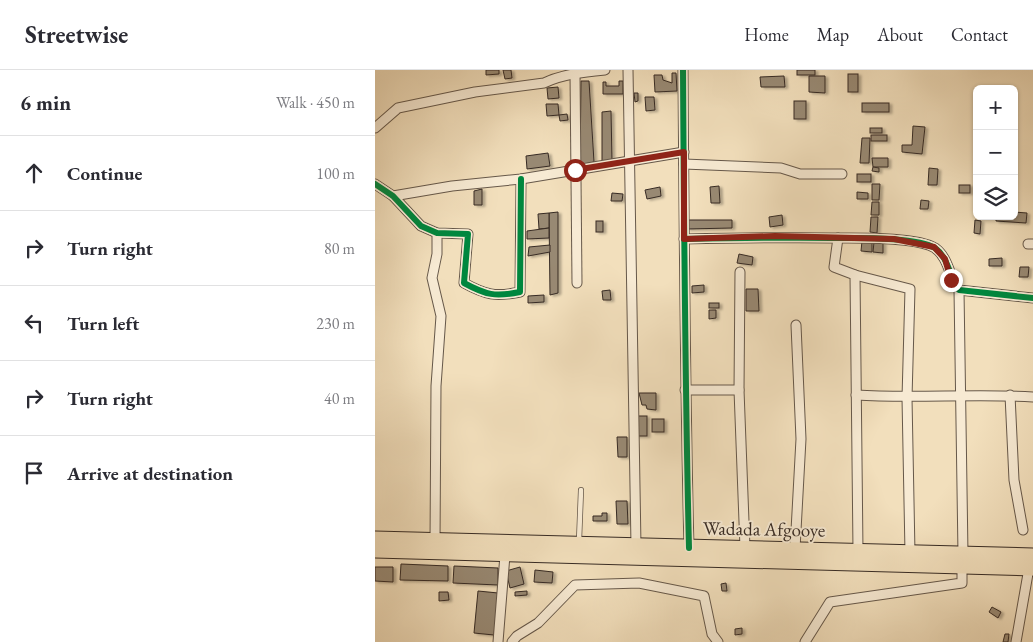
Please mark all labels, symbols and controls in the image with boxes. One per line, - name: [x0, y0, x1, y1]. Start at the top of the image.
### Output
- text: Streetwise: [25, 19, 128, 50]
- text: Home: [744, 23, 789, 46]
- text: Map: [817, 23, 849, 46]
- text: About: [877, 23, 923, 46]
- text: Contact: [951, 23, 1008, 46]
- map controls: [973, 85, 1018, 220]
- button: +: [973, 85, 1018, 130]
- text: 6 min: [20, 89, 71, 116]
- text: Walk · 450 m: [276, 92, 355, 113]
- button: −: [973, 130, 1018, 175]
- icon: ahead: [20, 159, 48, 187]
- route start: [564, 159, 587, 182]
- text: Continue: [67, 161, 142, 186]
- text: 100 m: [316, 163, 355, 184]
- button: layers: [973, 175, 1018, 220]
- icon: right: [20, 234, 48, 262]
- text: Turn right: [67, 236, 153, 261]
- text: 80 m: [324, 238, 355, 259]
- route end: [940, 269, 963, 292]
- icon: left: [20, 309, 48, 337]
- text: Turn left: [67, 311, 139, 336]
- text: 230 m: [316, 313, 355, 334]
- icon: right: [20, 384, 48, 412]
- text: Turn right: [67, 386, 153, 411]
- text: 40 m: [324, 388, 355, 409]
- icon: arrive: [20, 459, 48, 487]
- text: Arrive at destination: [67, 461, 233, 486]
- street label: Wadada Afgooye: [703, 515, 825, 543]

